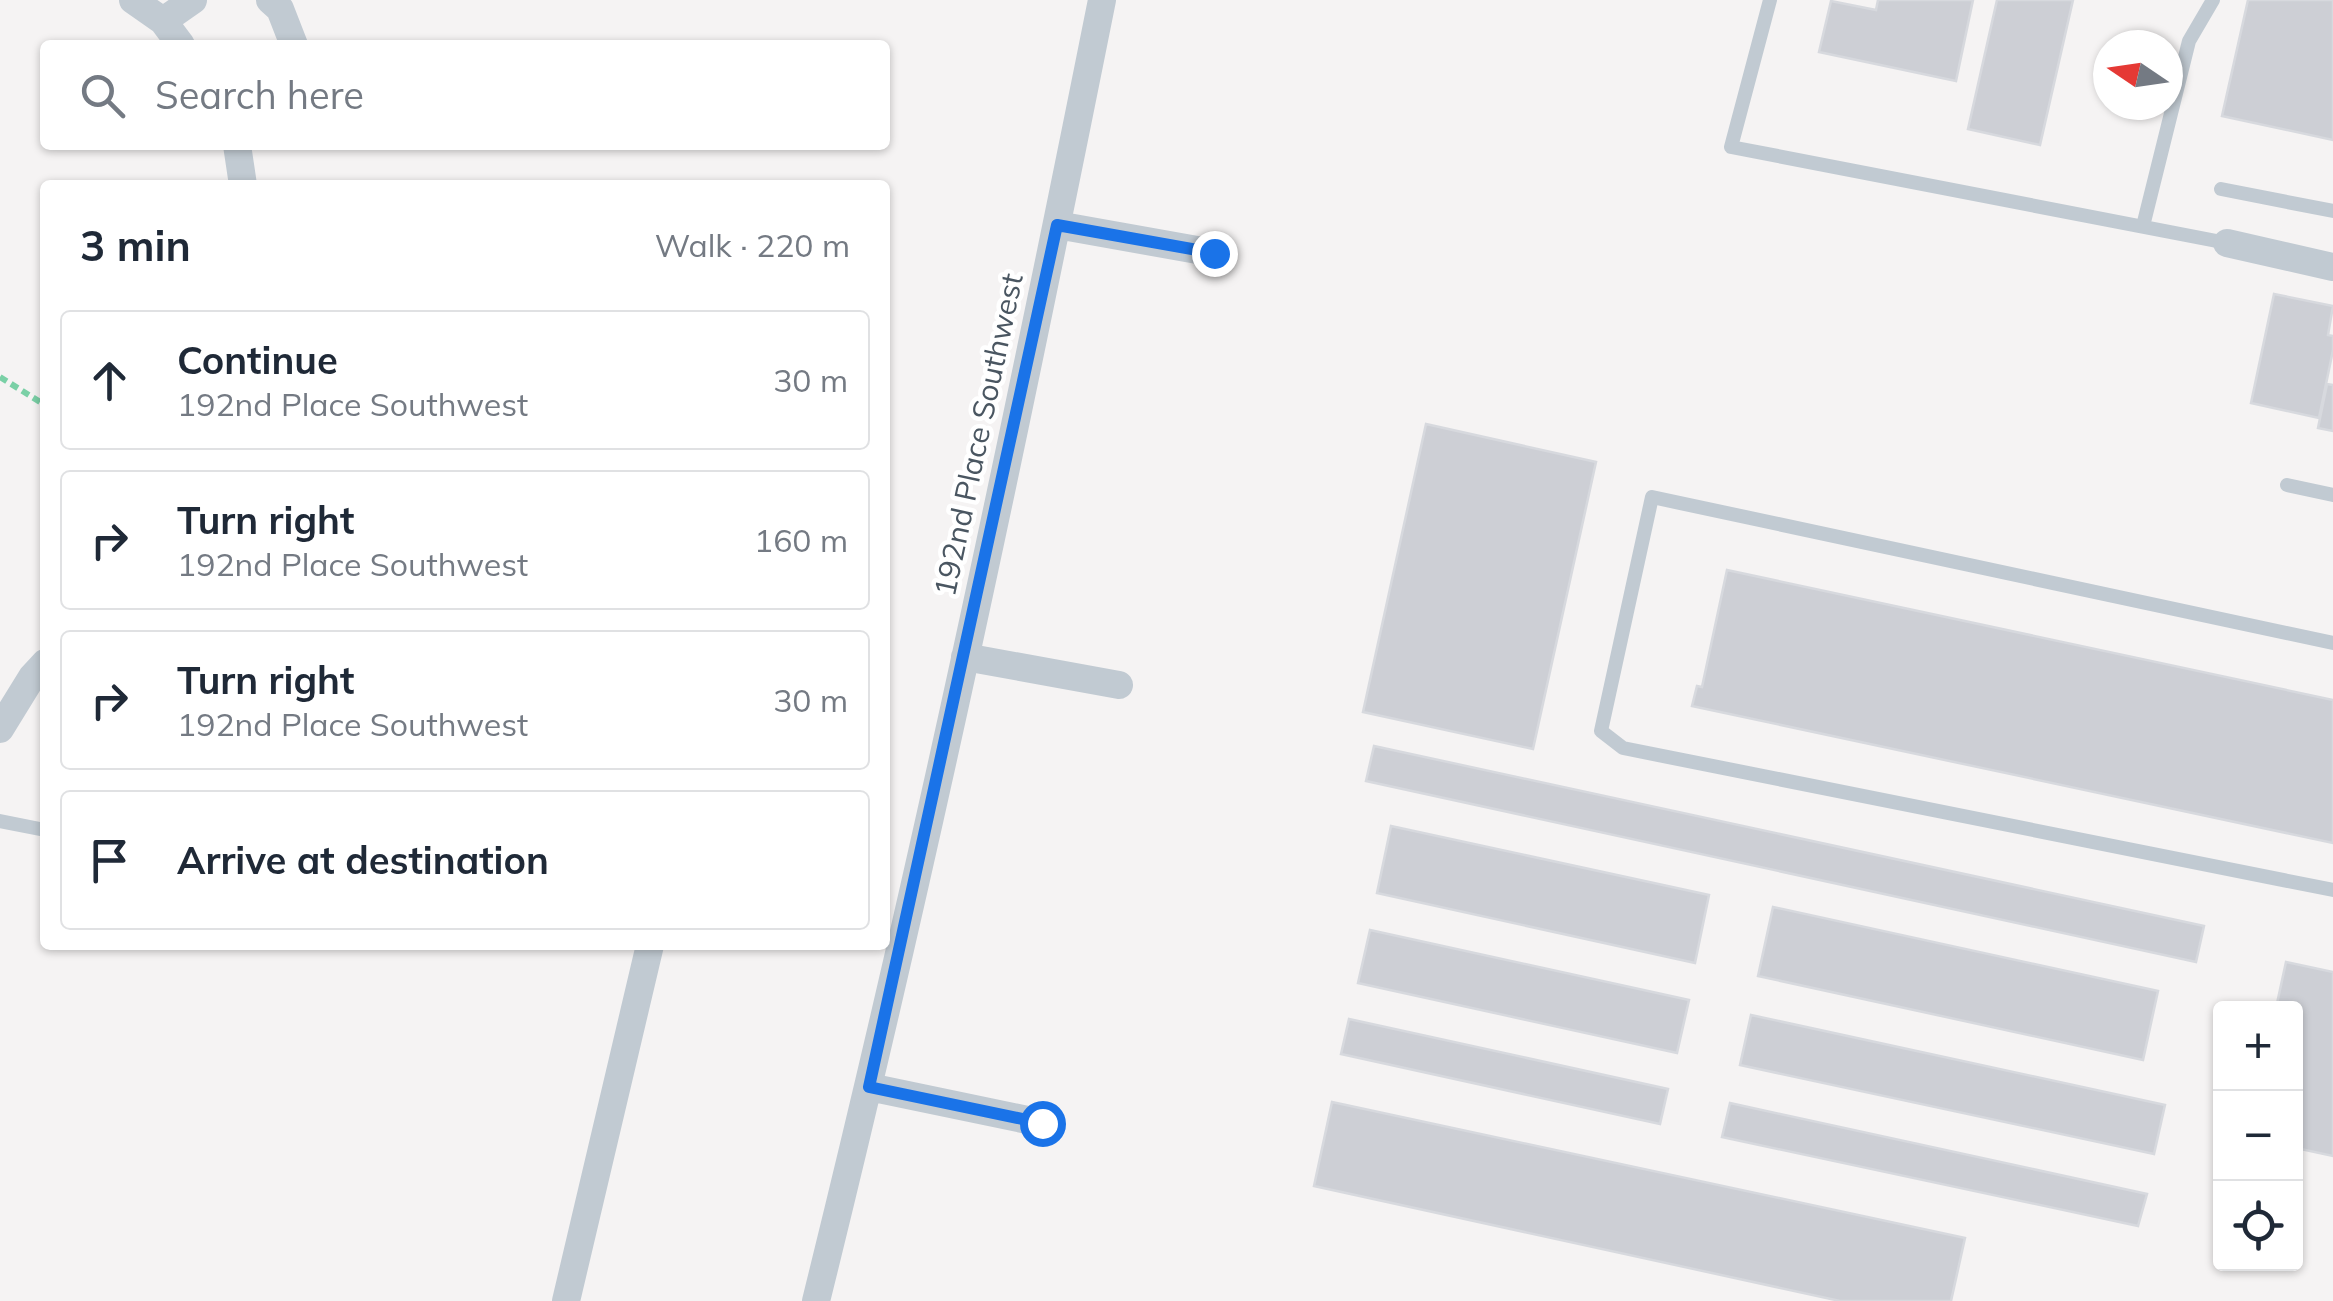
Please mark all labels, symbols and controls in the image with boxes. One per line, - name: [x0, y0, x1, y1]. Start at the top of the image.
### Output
- north arrow: [2093, 30, 2183, 120]
- search box: [40, 40, 890, 150]
- icon: search: [75, 68, 130, 123]
- text: Search here: [155, 71, 364, 119]
- text: 3 min: [80, 219, 191, 272]
- text: Walk · 220 m: [655, 225, 850, 265]
- route end: [1192, 231, 1238, 277]
- street label: 192nd Place Southwest: [925, 270, 1031, 600]
- text: Continue: [177, 336, 338, 384]
- icon: ahead: [82, 353, 137, 408]
- text: 30 m: [773, 360, 848, 400]
- text: 192nd Place Southwest: [177, 384, 528, 424]
- text: Turn right: [177, 496, 354, 544]
- icon: right: [82, 513, 137, 568]
- text: 160 m: [754, 520, 848, 560]
- text: 192nd Place Southwest: [177, 544, 528, 584]
- text: Turn right: [177, 656, 354, 704]
- icon: right: [82, 673, 137, 728]
- text: 30 m: [773, 680, 848, 720]
- text: 192nd Place Southwest: [177, 704, 528, 744]
- icon: arrive: [82, 833, 137, 888]
- text: Arrive at destination: [177, 836, 549, 884]
- map controls: [2213, 1001, 2303, 1271]
- button: +: [2213, 1001, 2303, 1091]
- button: −: [2213, 1091, 2303, 1181]
- route start: [1020, 1101, 1066, 1147]
- button: locate: [2213, 1181, 2303, 1271]

